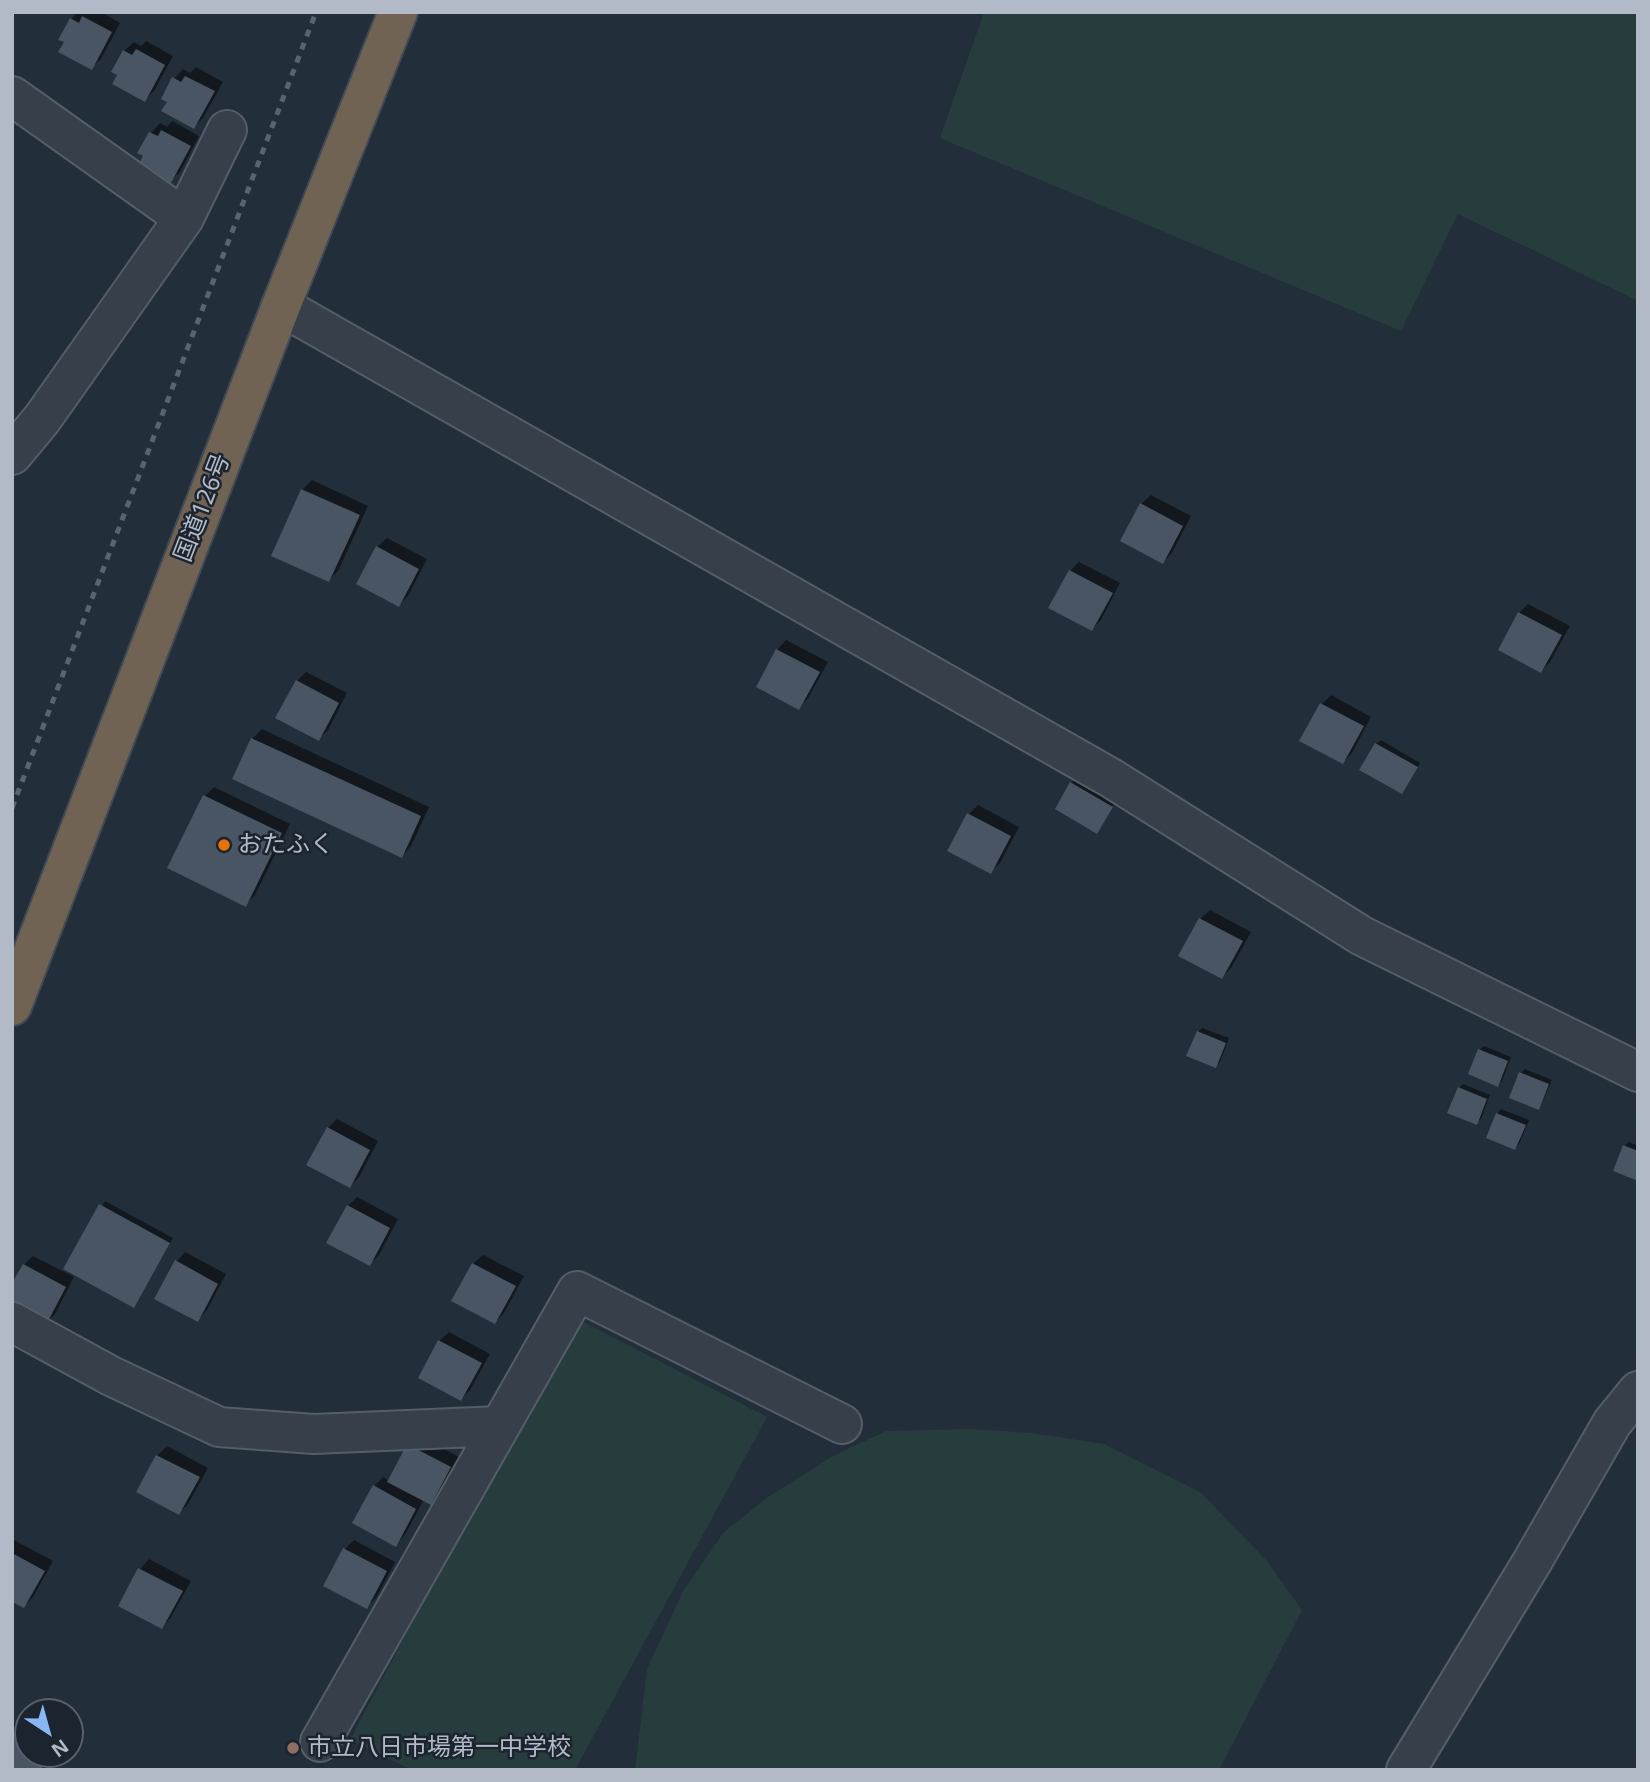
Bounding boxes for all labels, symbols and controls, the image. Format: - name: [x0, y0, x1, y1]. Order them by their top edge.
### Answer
- street label: 国道126号: [169, 450, 237, 566]
- place label: おたふく: [238, 831, 334, 859]
- marker: おたふく: [216, 837, 232, 853]
- north arrow: [14, 1698, 84, 1768]
- text: N: [46, 1733, 74, 1763]
- place label: 市立八日市場第一中学校: [307, 1734, 571, 1762]
- marker: 市立八日市場第一中学校: [285, 1740, 301, 1756]

